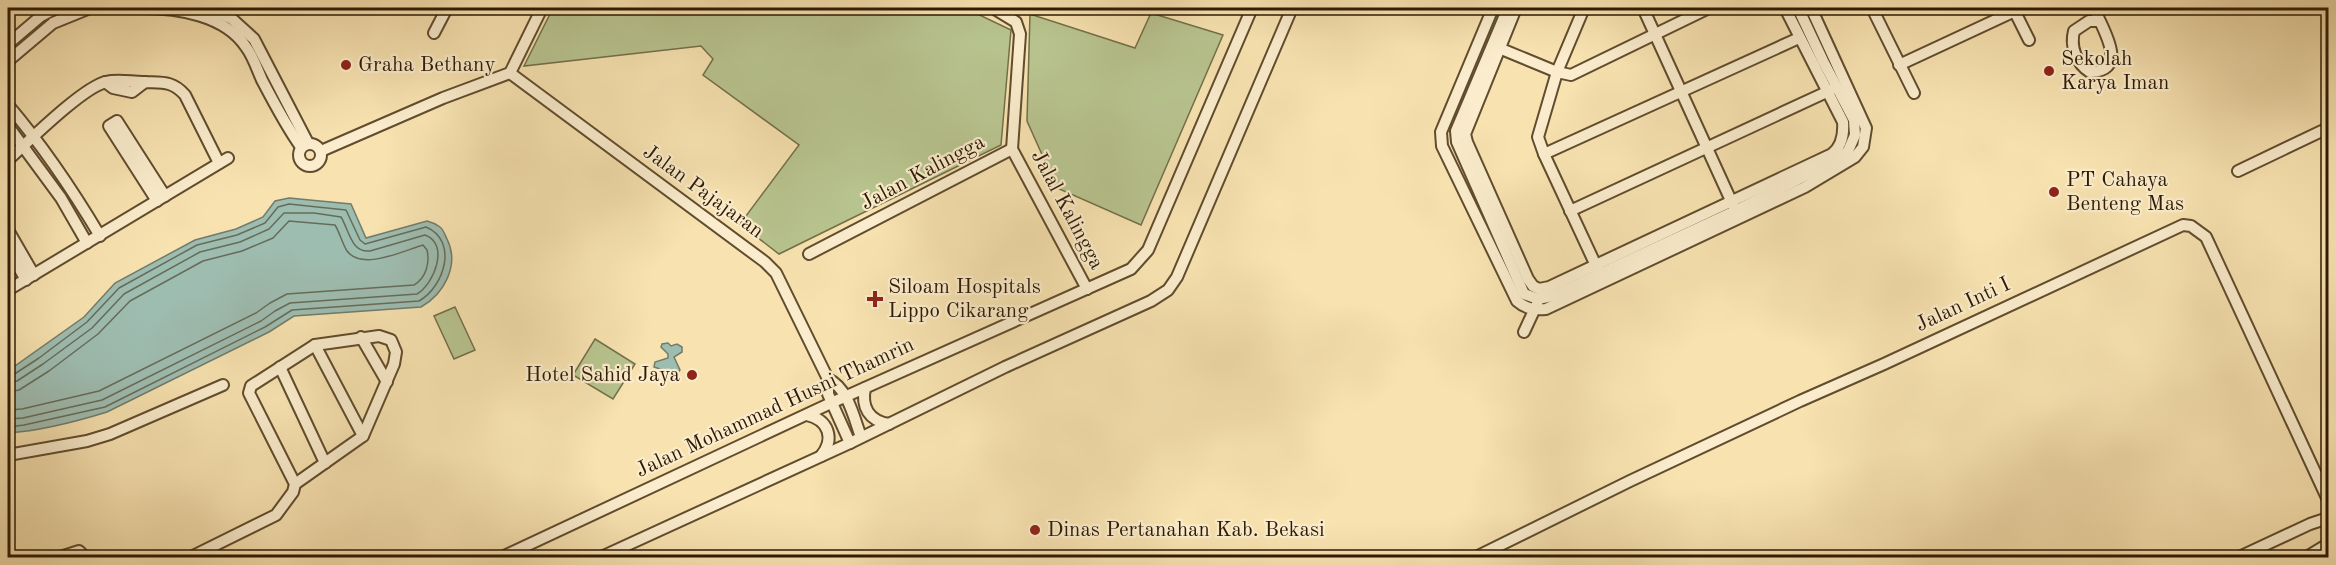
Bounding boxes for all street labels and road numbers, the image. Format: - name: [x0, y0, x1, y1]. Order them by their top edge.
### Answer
- street label: Jalan Kalingga: [858, 132, 988, 214]
- street label: Jalan Pajajaran: [639, 141, 767, 243]
- street label: Jalal Kalingga: [1027, 147, 1107, 273]
- street label: Jalan Inti I: [1912, 274, 2014, 336]
- street label: Jalan Mohammad Husni Thamrin: [633, 334, 917, 482]

